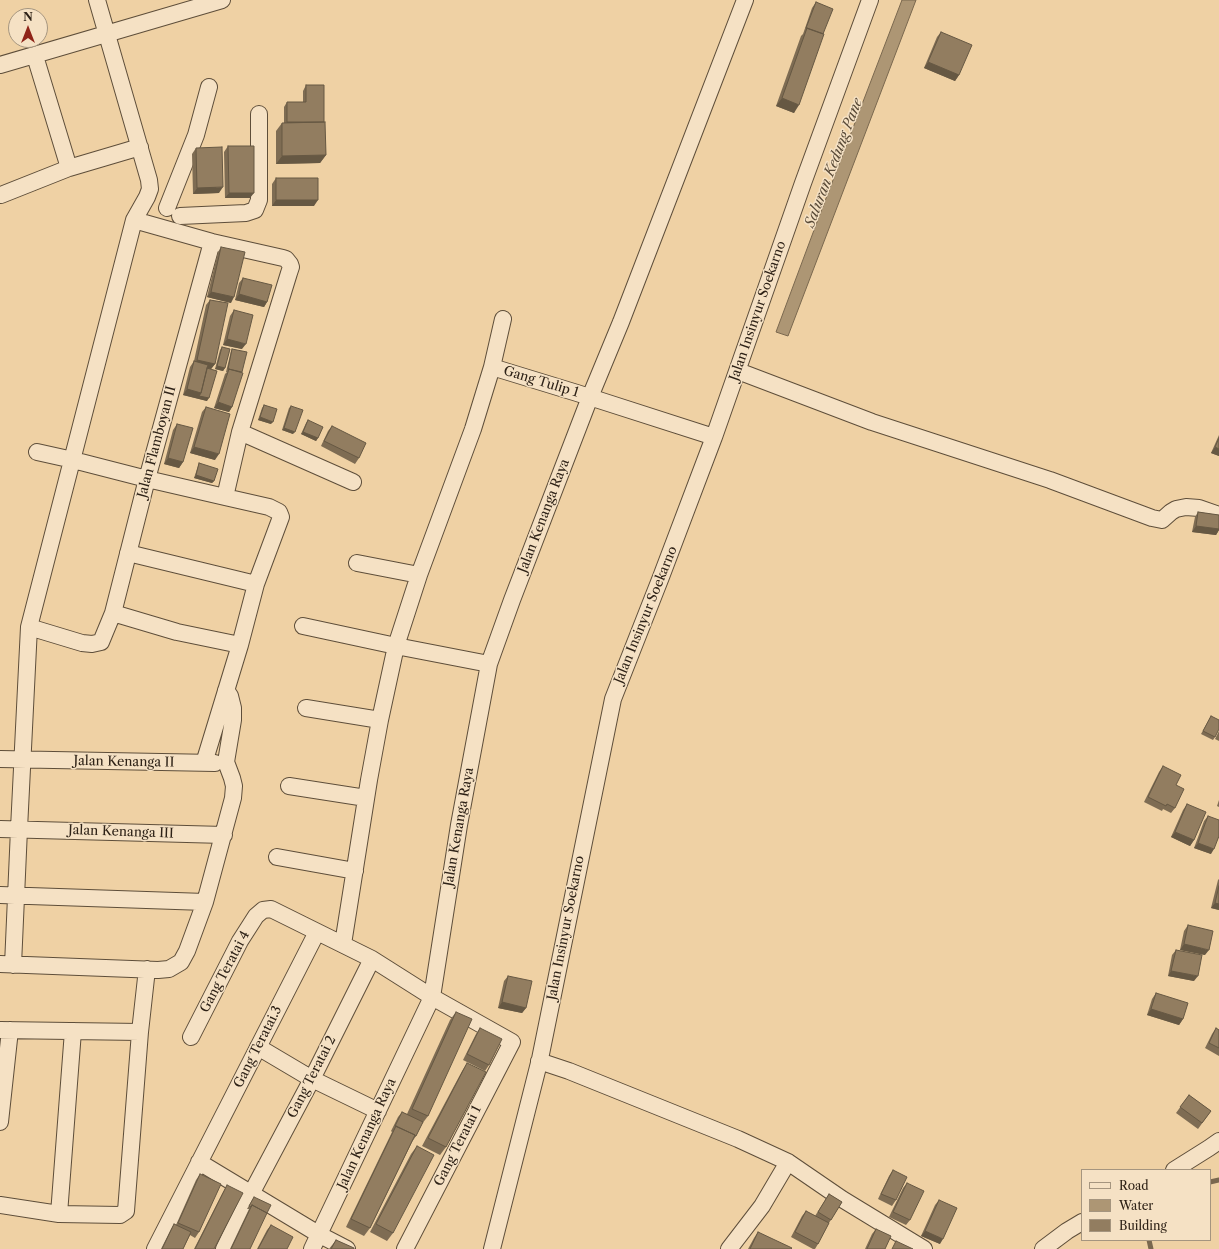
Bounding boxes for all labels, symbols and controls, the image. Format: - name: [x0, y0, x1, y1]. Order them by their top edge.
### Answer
- north arrow: [8, 8, 48, 48]
- text: N: [23, 10, 33, 24]
- water label: Saluran Kedung Pane: [802, 96, 866, 230]
- street label: Jalan Insinyur Soekarno: [727, 239, 789, 383]
- street label: Gang Tulip 1: [501, 363, 581, 401]
- street label: Jalan Flamboyan II: [135, 384, 179, 500]
- street label: Jalan Kenanga Raya: [515, 457, 573, 575]
- street label: Jalan Insinyur Soekarno: [611, 544, 681, 686]
- street label: Jalan Kenanga II: [74, 753, 174, 771]
- street label: Jalan Kenanga Raya: [441, 766, 477, 888]
- street label: Jalan Kenanga III: [68, 822, 174, 842]
- street label: Jalan Insinyur Soekarno: [544, 854, 588, 1002]
- street label: Gang Teratai 4: [197, 929, 253, 1015]
- street label: Gang Teratai.3: [231, 1003, 285, 1091]
- street label: Gang Teratai 2: [285, 1033, 339, 1121]
- street label: Jalan Kenanga Raya: [334, 1076, 400, 1192]
- street label: Gang Teratai 1: [431, 1103, 485, 1189]
- legend: [1081, 1169, 1211, 1241]
- text: Road: [1119, 1178, 1149, 1193]
- text: Water: [1119, 1198, 1153, 1213]
- text: Building: [1119, 1218, 1167, 1233]

